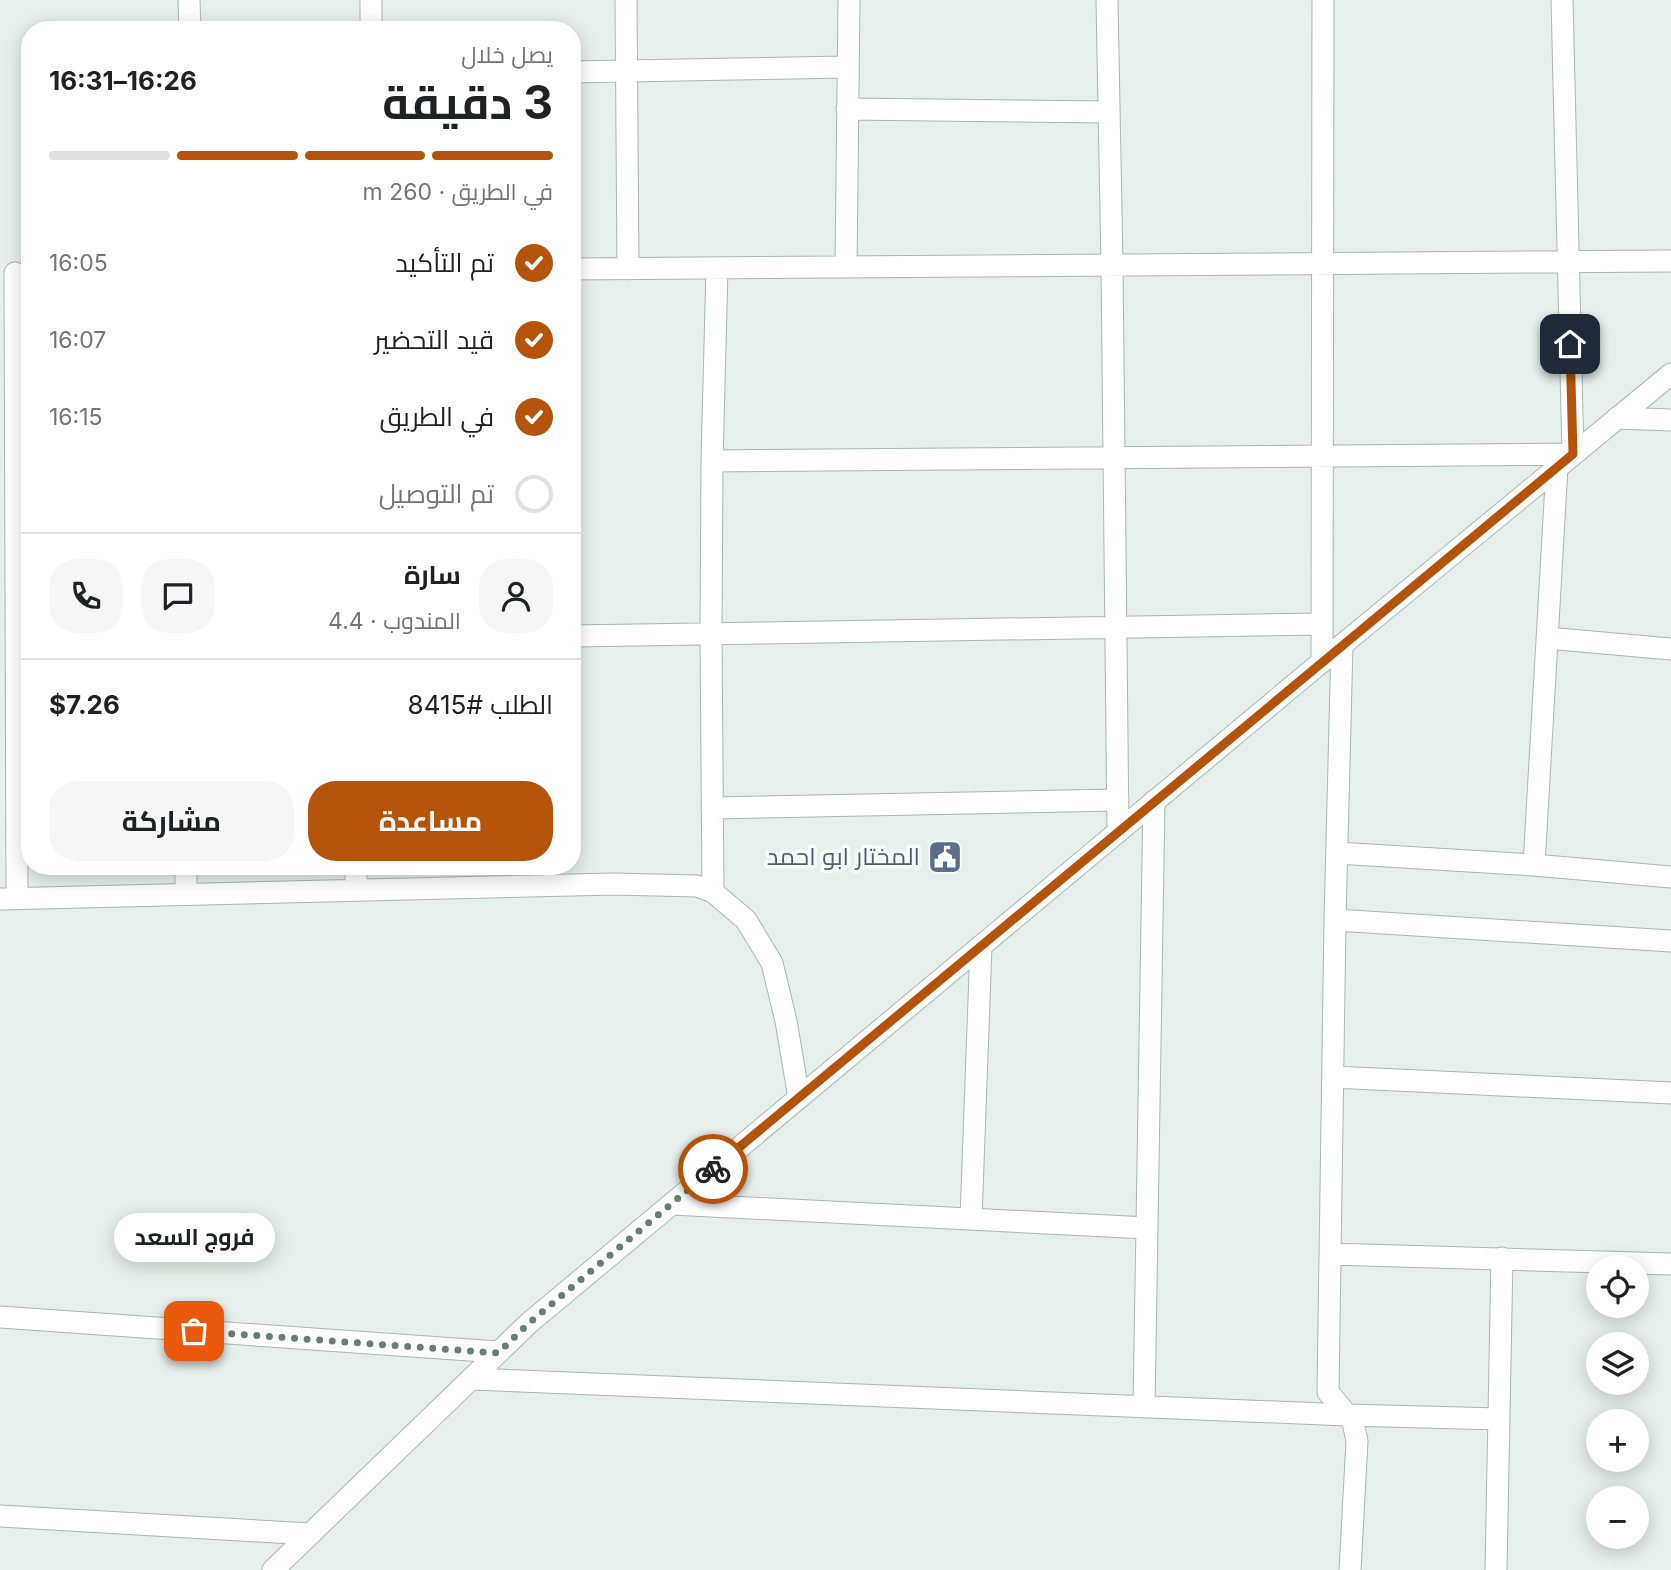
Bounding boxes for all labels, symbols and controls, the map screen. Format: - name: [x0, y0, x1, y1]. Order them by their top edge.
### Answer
- text: يصل خلال: [461, 41, 553, 69]
- text: 16:26–16:31: [49, 65, 197, 96]
- text: 3 دقيقة: [382, 74, 553, 130]
- text: في الطريق · 260 m: [363, 178, 553, 206]
- icon: check: [515, 244, 553, 282]
- text: تم التأكيد: [395, 247, 494, 278]
- text: 16:05: [49, 249, 108, 277]
- pin: [1540, 314, 1600, 374]
- icon: check: [515, 321, 553, 359]
- text: قيد التحضير: [374, 324, 494, 355]
- icon: home: [1551, 325, 1589, 363]
- text: 16:07: [49, 326, 106, 354]
- icon: check: [515, 398, 553, 436]
- text: في الطريق: [379, 401, 494, 432]
- text: 16:15: [49, 403, 103, 431]
- text: تم التوصيل: [379, 478, 494, 509]
- button: phone: [49, 559, 123, 633]
- button: chat: [141, 559, 215, 633]
- text: سارة: [404, 559, 461, 590]
- button: person: [479, 559, 553, 633]
- text: المندوب · 4.4: [328, 607, 461, 635]
- text: $7.26: [49, 689, 120, 720]
- text: الطلب #8415: [408, 689, 553, 720]
- button: مشاركة: [49, 781, 294, 861]
- button: مساعدة: [308, 781, 553, 861]
- public building icon: المختار ابو احمد: [926, 838, 964, 876]
- place label: المختار ابو احمد: [767, 842, 920, 871]
- courier: [678, 1134, 748, 1204]
- icon: bike: [694, 1150, 732, 1188]
- callout: فروج السعد: [114, 1212, 274, 1261]
- text: فروج السعد: [135, 1223, 254, 1251]
- map controls: [1586, 1255, 1649, 1549]
- button: locate: [1586, 1255, 1649, 1318]
- pin: [164, 1301, 224, 1361]
- icon: bag: [175, 1312, 213, 1350]
- button: layers: [1586, 1332, 1649, 1395]
- button: +: [1586, 1409, 1649, 1472]
- button: −: [1586, 1486, 1649, 1549]

